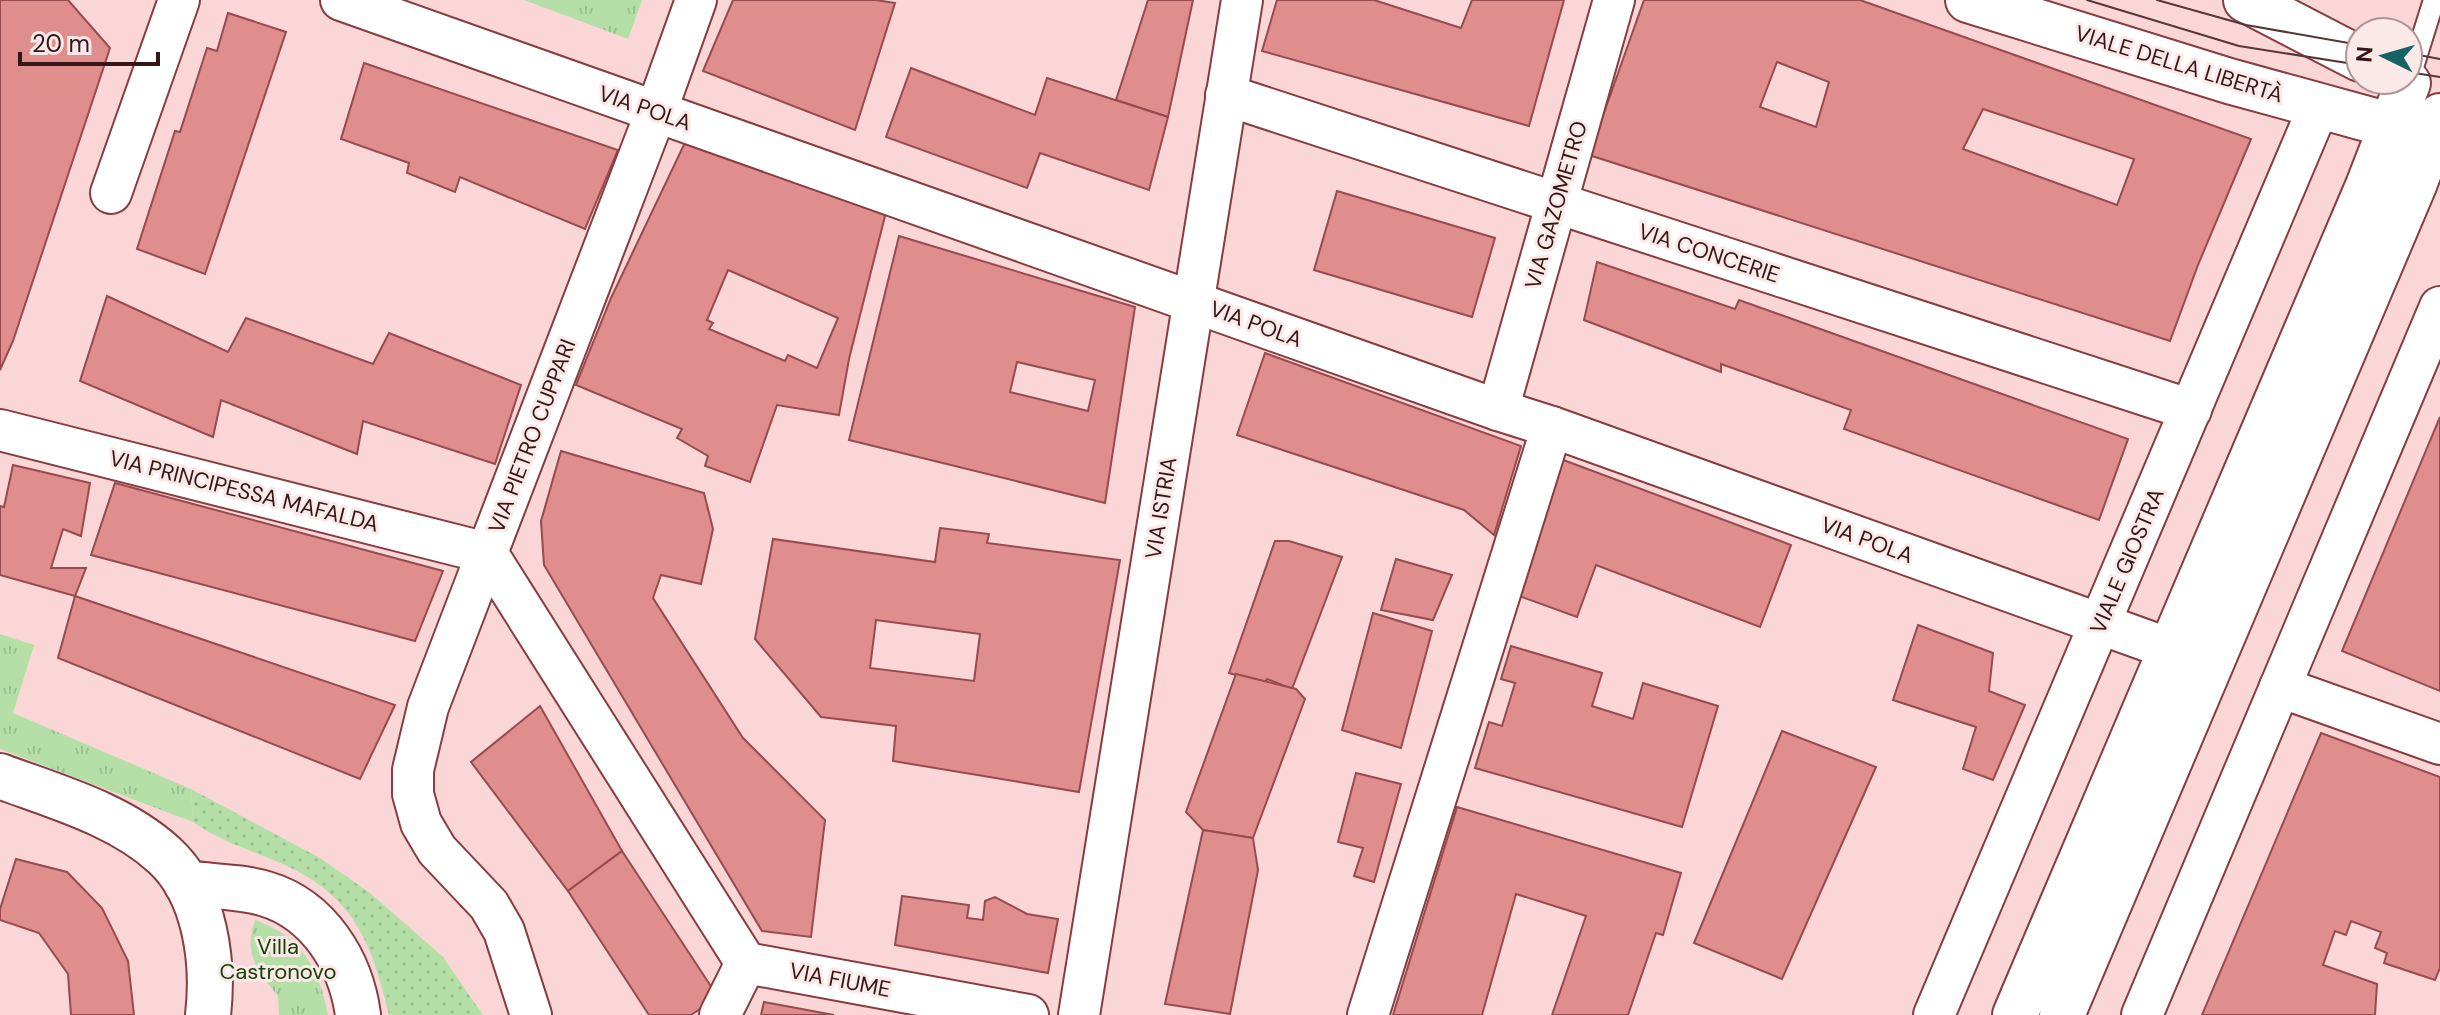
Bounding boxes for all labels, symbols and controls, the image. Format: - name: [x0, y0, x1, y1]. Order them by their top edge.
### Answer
- scale bar: [20, 16, 158, 66]
- north arrow: [2344, 16, 2424, 96]
- street label: VIALE DELLA LIBERTÀ: [2071, 19, 2287, 109]
- text: 20 m: [32, 28, 90, 59]
- text: N: [2349, 45, 2380, 64]
- street label: VIA POLA: [595, 79, 695, 137]
- street label: VIA GAZOMETRO: [1518, 118, 1594, 292]
- street label: VIA CONCERIE: [1635, 216, 1783, 290]
- street label: VIA POLA: [1206, 294, 1306, 354]
- street label: VIA PIETRO CUPPARI: [482, 335, 582, 537]
- street label: VIA PRINCIPESSA MAFALDA: [106, 443, 382, 539]
- street label: VIA ISTRIA: [1139, 455, 1183, 561]
- street label: VIALE GIOSTRA: [2083, 484, 2171, 638]
- street label: VIA POLA: [1817, 510, 1917, 570]
- park label: Villa Castronovo: [220, 932, 336, 986]
- street label: VIA FIUME: [787, 956, 893, 1004]

